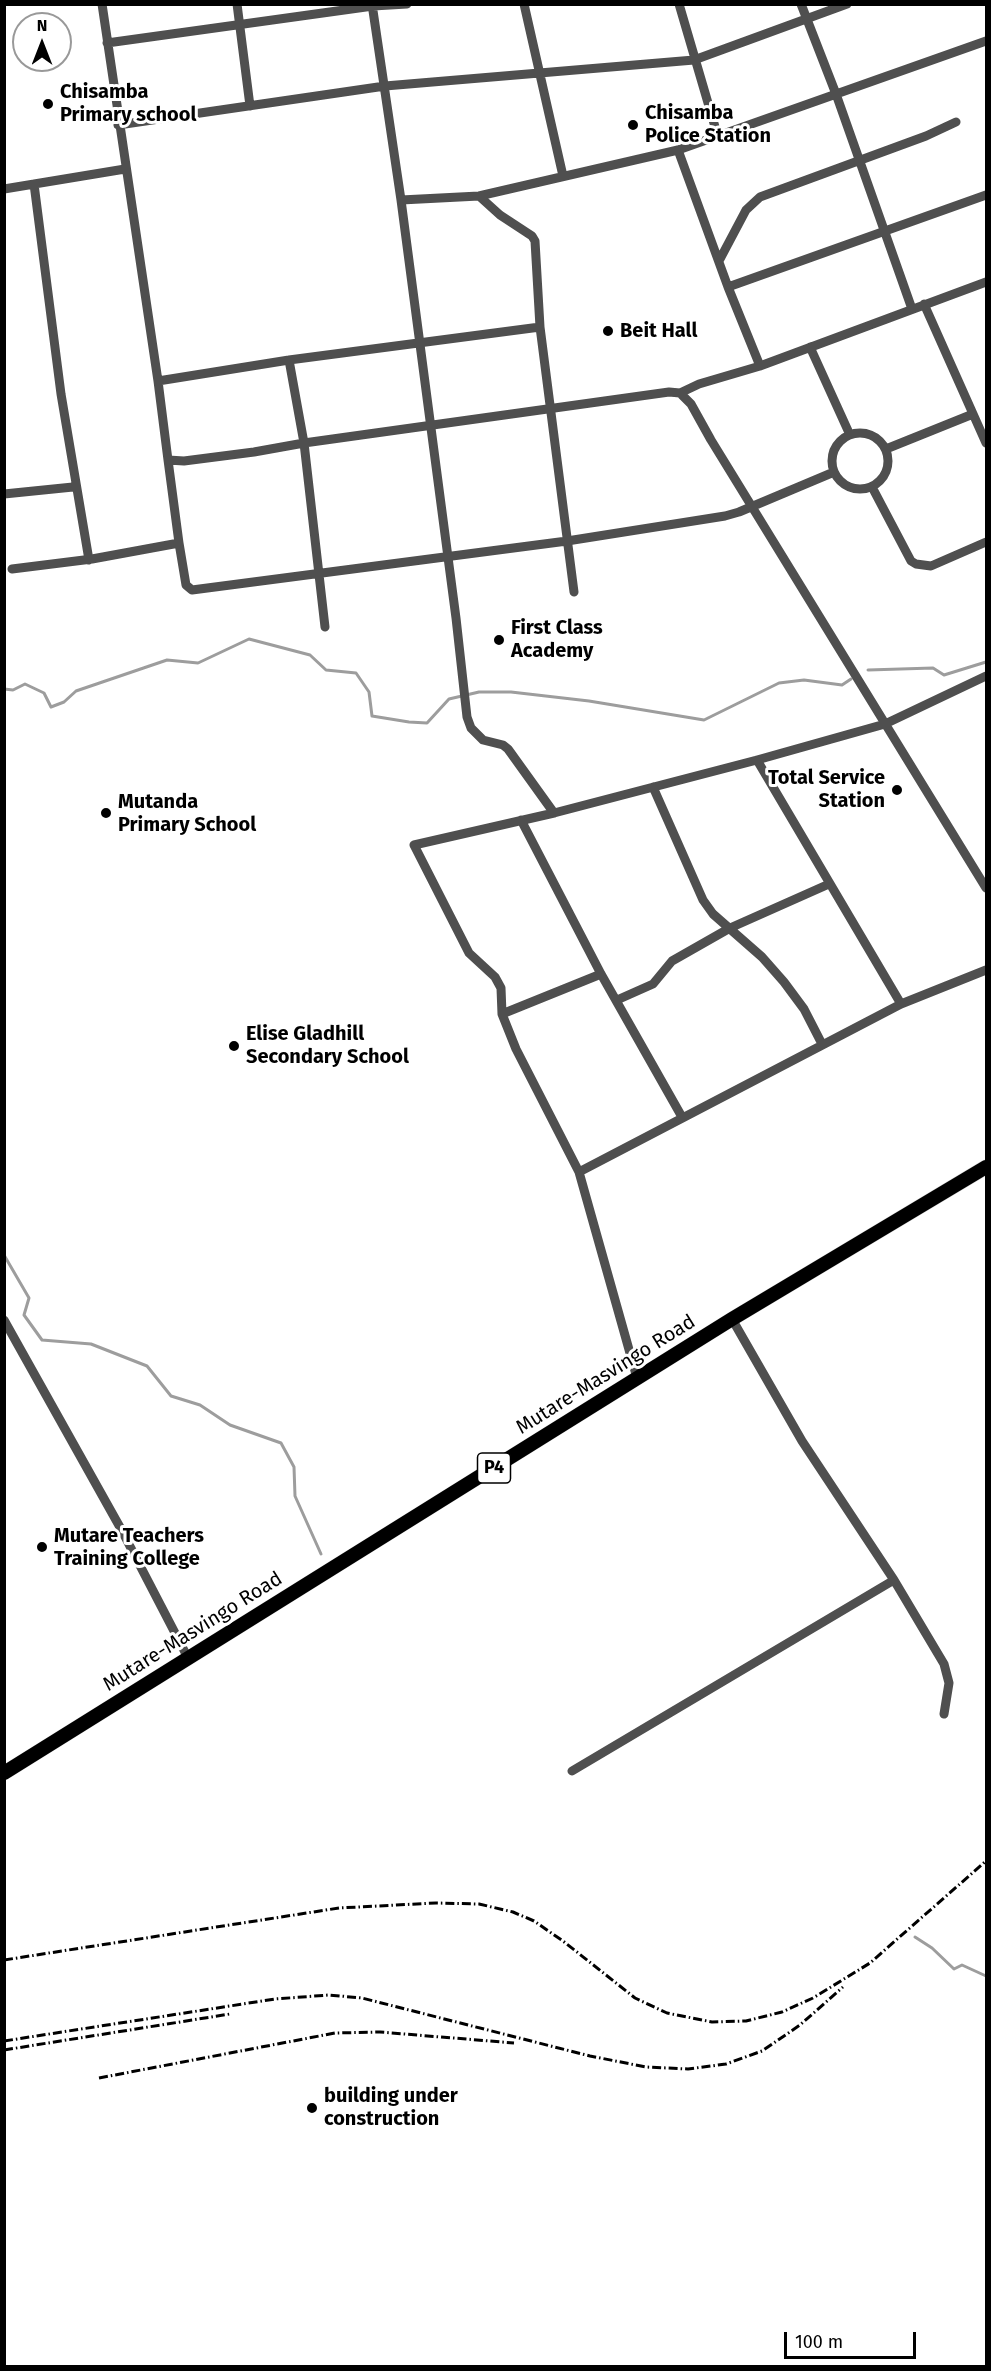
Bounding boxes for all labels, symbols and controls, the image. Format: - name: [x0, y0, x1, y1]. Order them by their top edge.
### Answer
- north arrow: [12, 12, 72, 72]
- text: N: [37, 16, 47, 35]
- place label: Chisamba Primary school: [60, 80, 196, 127]
- marker: Chisamba Primary school: [41, 97, 55, 111]
- place label: Chisamba Police Station: [645, 101, 771, 148]
- marker: Chisamba Police Station: [626, 118, 640, 132]
- place label: Beit Hall: [620, 319, 697, 343]
- marker: Beit Hall: [601, 324, 615, 338]
- place label: First Class Academy: [511, 616, 603, 663]
- marker: First Class Academy: [492, 633, 506, 647]
- place label: Total Service Station: [768, 766, 885, 813]
- marker: Total Service Station: [890, 783, 904, 797]
- place label: Mutanda Primary School: [118, 790, 256, 837]
- marker: Mutanda Primary School: [99, 806, 113, 820]
- place label: Elise Gladhill Secondary School: [246, 1022, 409, 1069]
- marker: Elise Gladhill Secondary School: [227, 1039, 241, 1053]
- street label: Mutare-Masvingo Road: [512, 1310, 700, 1440]
- road number: P4: [478, 1453, 510, 1483]
- place label: Mutare Teachers Training College: [54, 1524, 204, 1571]
- marker: Mutare Teachers Training College: [35, 1540, 49, 1554]
- street label: Mutare-Masvingo Road: [99, 1567, 287, 1697]
- place label: building under construction: [324, 2084, 458, 2131]
- marker: building under construction: [305, 2101, 319, 2115]
- scale bar: [787, 2320, 919, 2358]
- text: 100 m: [795, 2331, 843, 2353]

